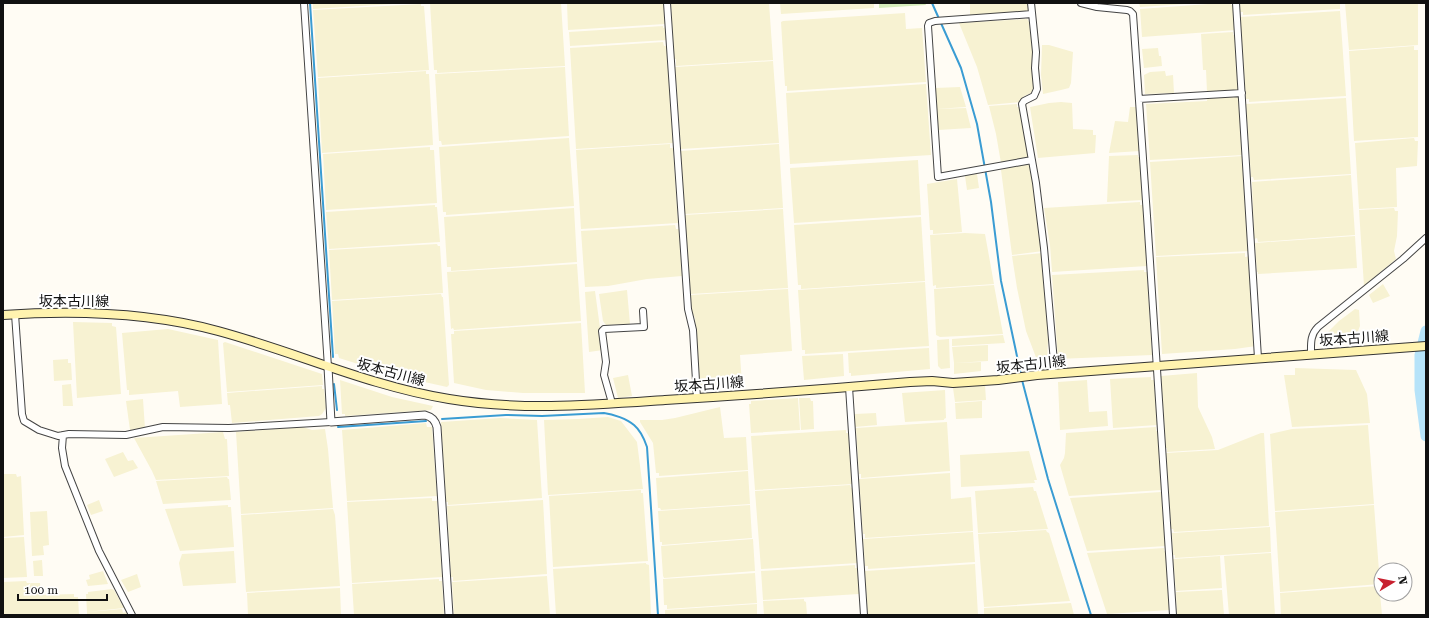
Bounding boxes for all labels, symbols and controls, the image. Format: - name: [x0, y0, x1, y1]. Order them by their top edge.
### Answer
- street label: 坂本古川線: [39, 293, 109, 309]
- street label: 坂本古川線: [1319, 328, 1389, 348]
- street label: 坂本古川線: [995, 352, 1067, 376]
- street label: 坂本古川線: [355, 355, 427, 389]
- street label: 坂本古川線: [674, 374, 744, 394]
- north arrow: [1373, 562, 1413, 602]
- text: N: [1395, 575, 1410, 586]
- scale bar: [18, 576, 107, 602]
- text: 100 m: [24, 583, 58, 597]

